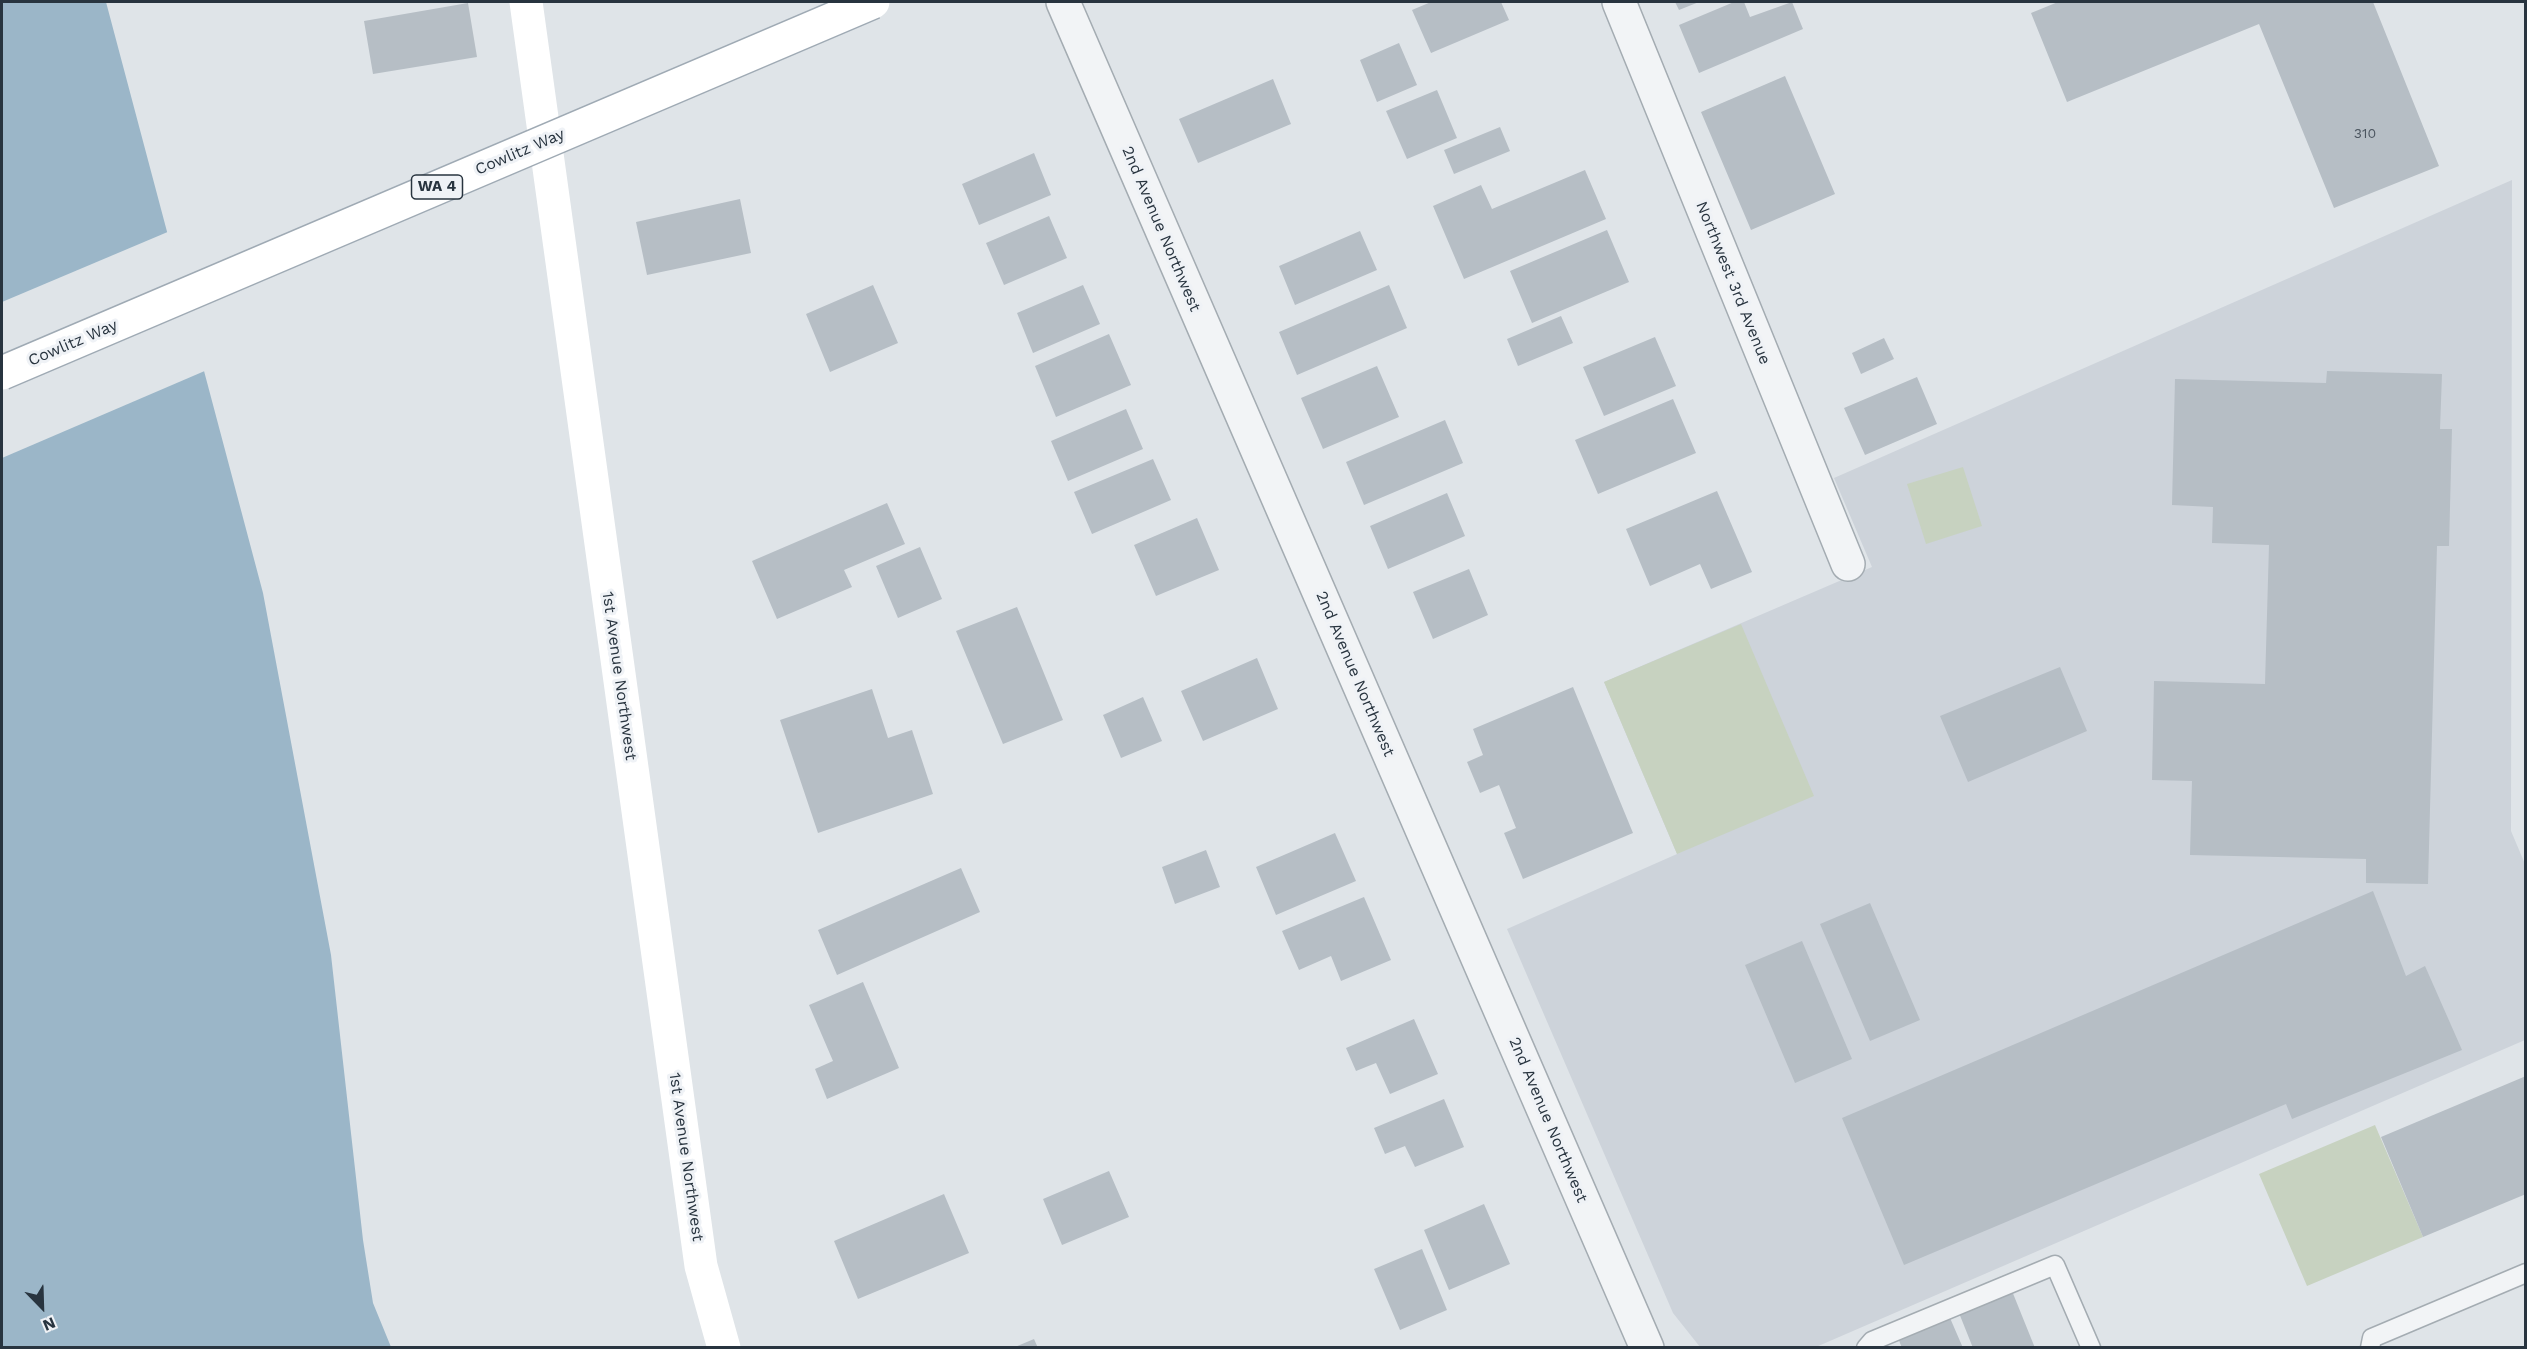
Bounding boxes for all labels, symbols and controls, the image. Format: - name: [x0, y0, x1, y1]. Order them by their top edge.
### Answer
- street label: Cowlitz Way: [472, 125, 568, 179]
- house number: 310: [2354, 126, 2376, 142]
- street label: 2nd Avenue Northwest: [1117, 143, 1205, 315]
- road number: WA 4: [412, 175, 462, 199]
- street label: Northwest 3rd Avenue: [1691, 199, 1775, 367]
- street label: Cowlitz Way: [25, 316, 121, 370]
- street label: 2nd Avenue Northwest: [1311, 588, 1399, 760]
- street label: 1st Avenue Northwest: [598, 590, 640, 762]
- street label: 2nd Avenue Northwest: [1504, 1034, 1592, 1206]
- street label: 1st Avenue Northwest: [665, 1071, 707, 1243]
- north arrow: [12, 1277, 72, 1337]
- text: N: [40, 1313, 58, 1335]

